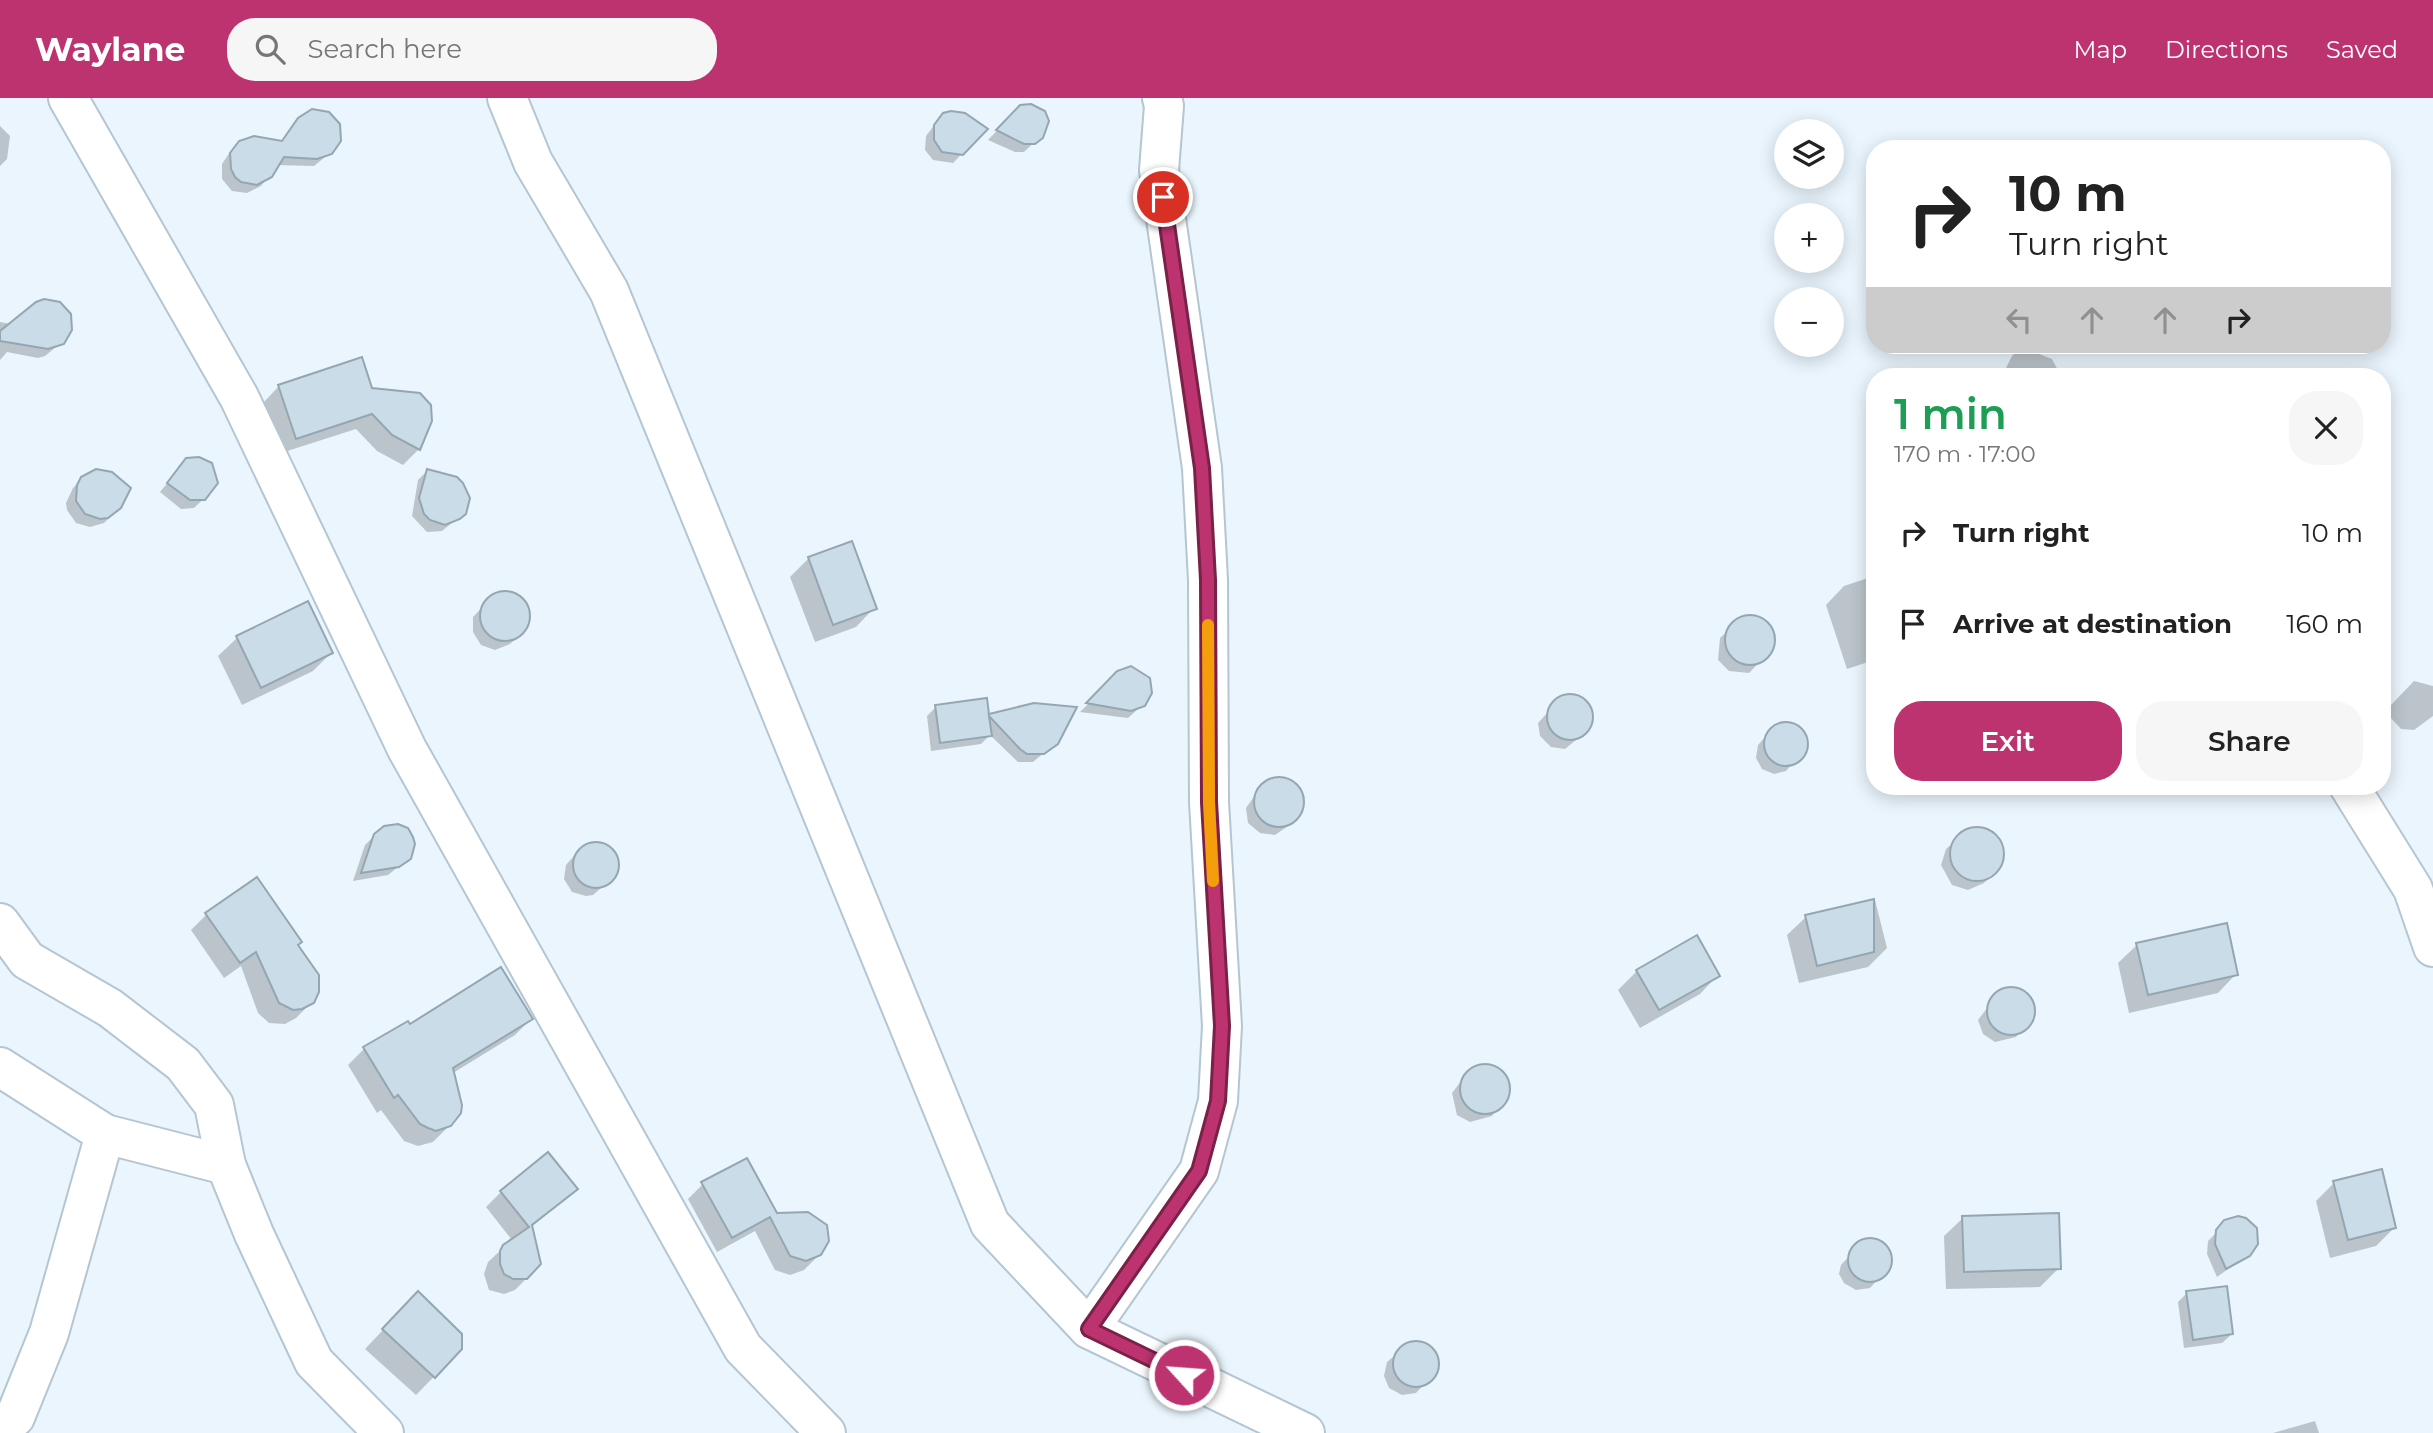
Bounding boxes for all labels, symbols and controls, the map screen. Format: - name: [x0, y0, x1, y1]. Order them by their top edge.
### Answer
- search box: [227, 18, 717, 81]
- text: Waylane: [35, 29, 185, 69]
- icon: search: [251, 30, 289, 68]
- text: Search here: [307, 33, 462, 65]
- text: Map: [2074, 35, 2127, 64]
- text: Directions: [2165, 35, 2288, 64]
- text: Saved: [2326, 35, 2398, 64]
- map controls: [1774, 119, 1844, 357]
- button: layers: [1774, 119, 1844, 189]
- text: 10 m: [2009, 164, 2127, 223]
- pin: [1133, 167, 1193, 227]
- icon: right: [1894, 168, 1985, 259]
- icon: arrive: [1144, 178, 1182, 216]
- button: +: [1774, 203, 1844, 273]
- text: Turn right: [2009, 224, 2169, 263]
- button: −: [1774, 287, 1844, 357]
- icon: left: [2000, 301, 2038, 339]
- icon: ahead: [2073, 301, 2111, 339]
- icon: ahead: [2146, 301, 2184, 339]
- icon: right: [2219, 301, 2257, 339]
- text: 1 min: [1894, 388, 2007, 440]
- button: close: [2289, 391, 2363, 465]
- text: 170 m · 17:00: [1894, 440, 2036, 468]
- icon: right: [1894, 514, 1932, 552]
- text: Turn right: [1953, 517, 2089, 549]
- text: 10 m: [2302, 517, 2363, 549]
- icon: arrive: [1894, 605, 1932, 643]
- text: Arrive at destination: [1953, 608, 2232, 640]
- text: 160 m: [2286, 608, 2363, 640]
- button: Exit: [1894, 701, 2122, 781]
- button: Share: [2136, 701, 2363, 781]
- position arrow: [1147, 1338, 1221, 1412]

